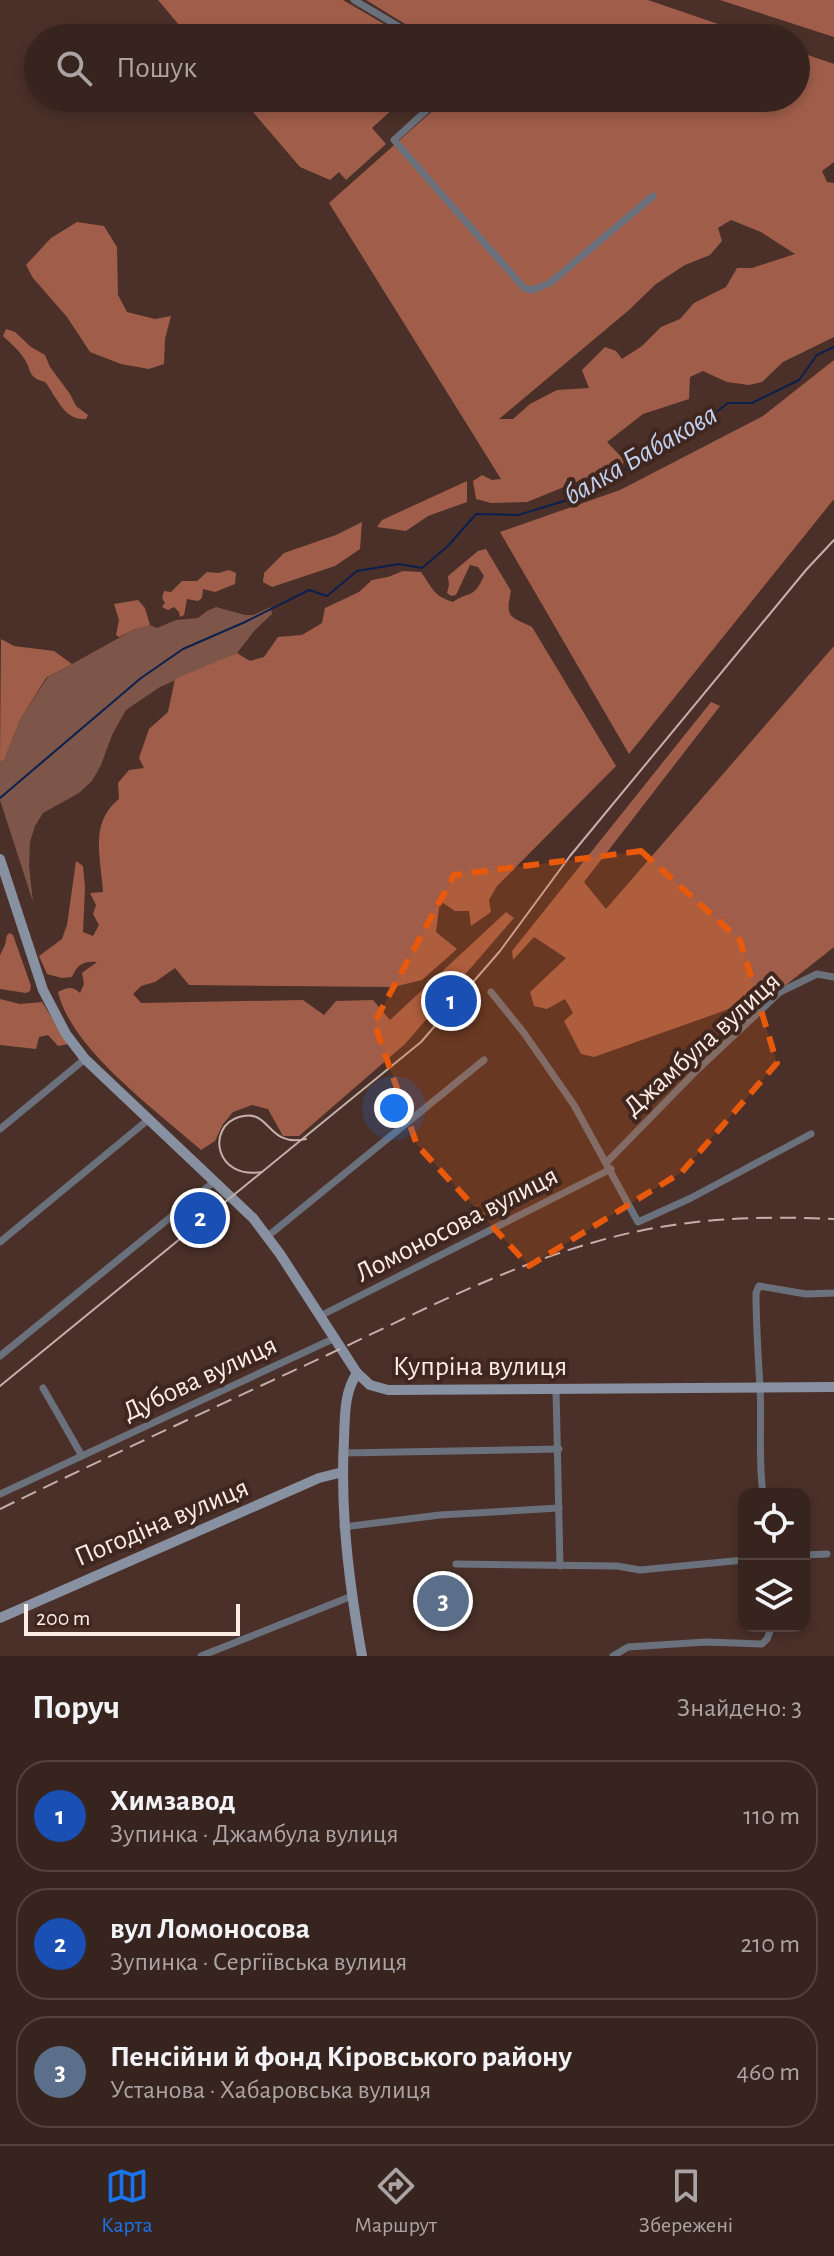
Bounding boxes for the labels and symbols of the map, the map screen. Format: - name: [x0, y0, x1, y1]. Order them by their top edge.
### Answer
- water label: балка Бабакова: [559, 399, 722, 511]
- street label: Джамбула вулиця: [619, 967, 786, 1122]
- pin: 1: [425, 971, 477, 1031]
- your location: [374, 1088, 414, 1128]
- street label: Ломоносова вулиця: [351, 1162, 563, 1288]
- pin: 2: [174, 1188, 226, 1248]
- street label: Дубова вулиця: [118, 1331, 281, 1427]
- street label: Купріна вулиця: [393, 1353, 567, 1381]
- street label: Погодіна вулиця: [71, 1474, 253, 1572]
- pin: 3: [417, 1571, 469, 1631]
- scale bar: [24, 1600, 240, 1636]

